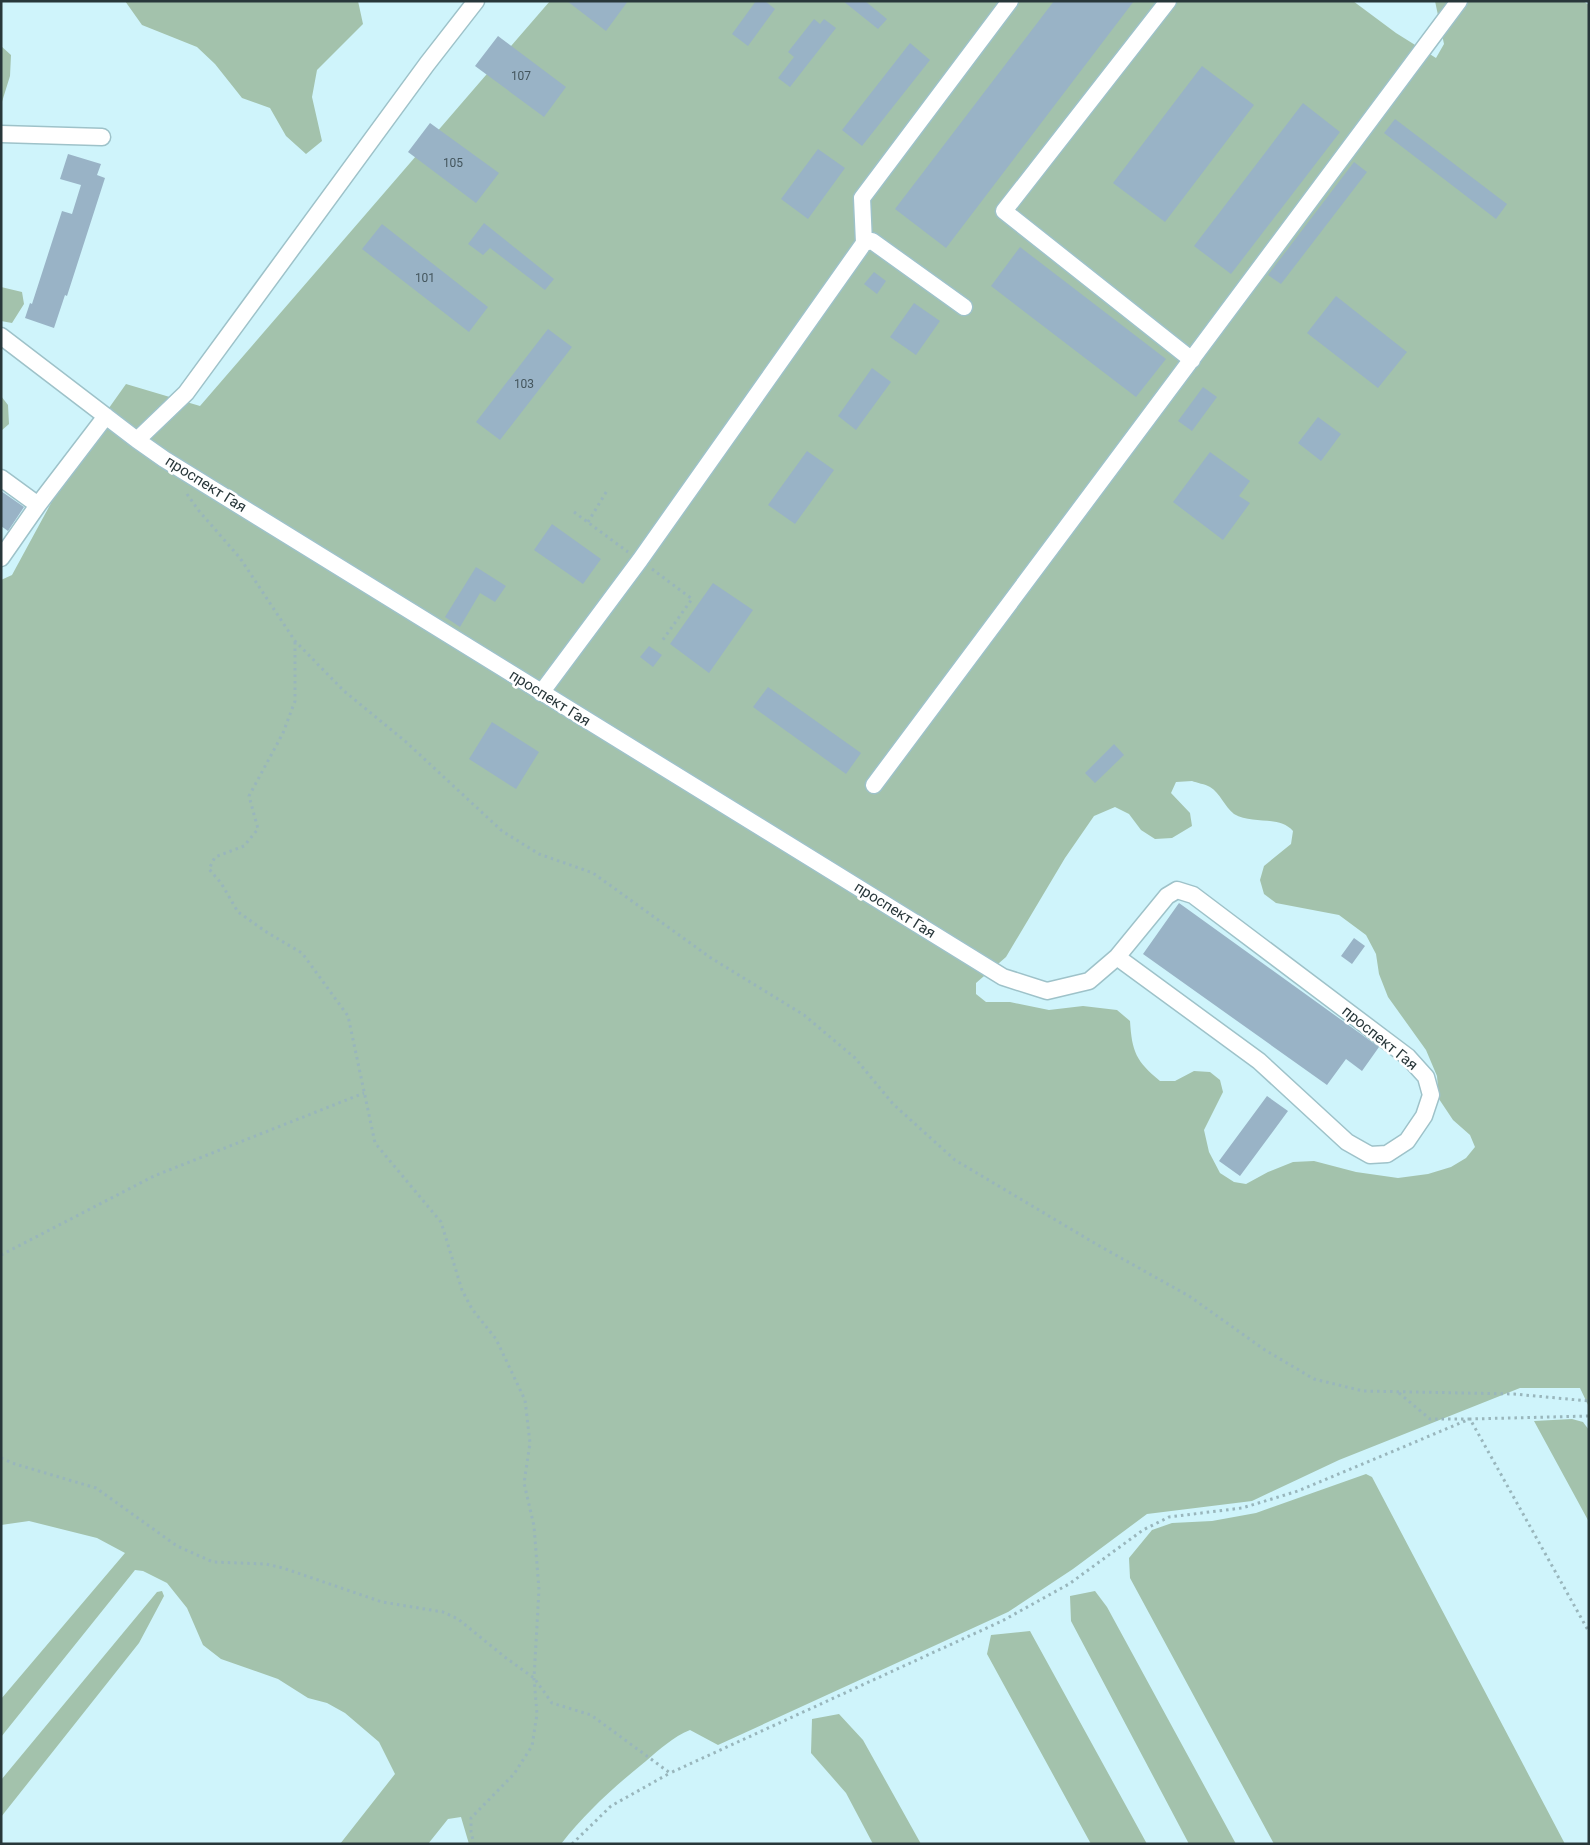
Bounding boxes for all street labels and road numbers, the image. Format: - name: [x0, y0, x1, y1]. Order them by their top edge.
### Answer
- street label: проспект Гая: [162, 452, 250, 516]
- street label: проспект Гая: [506, 666, 594, 730]
- street label: проспект Гая: [851, 878, 939, 942]
- street label: проспект Гая: [1338, 1002, 1422, 1074]

